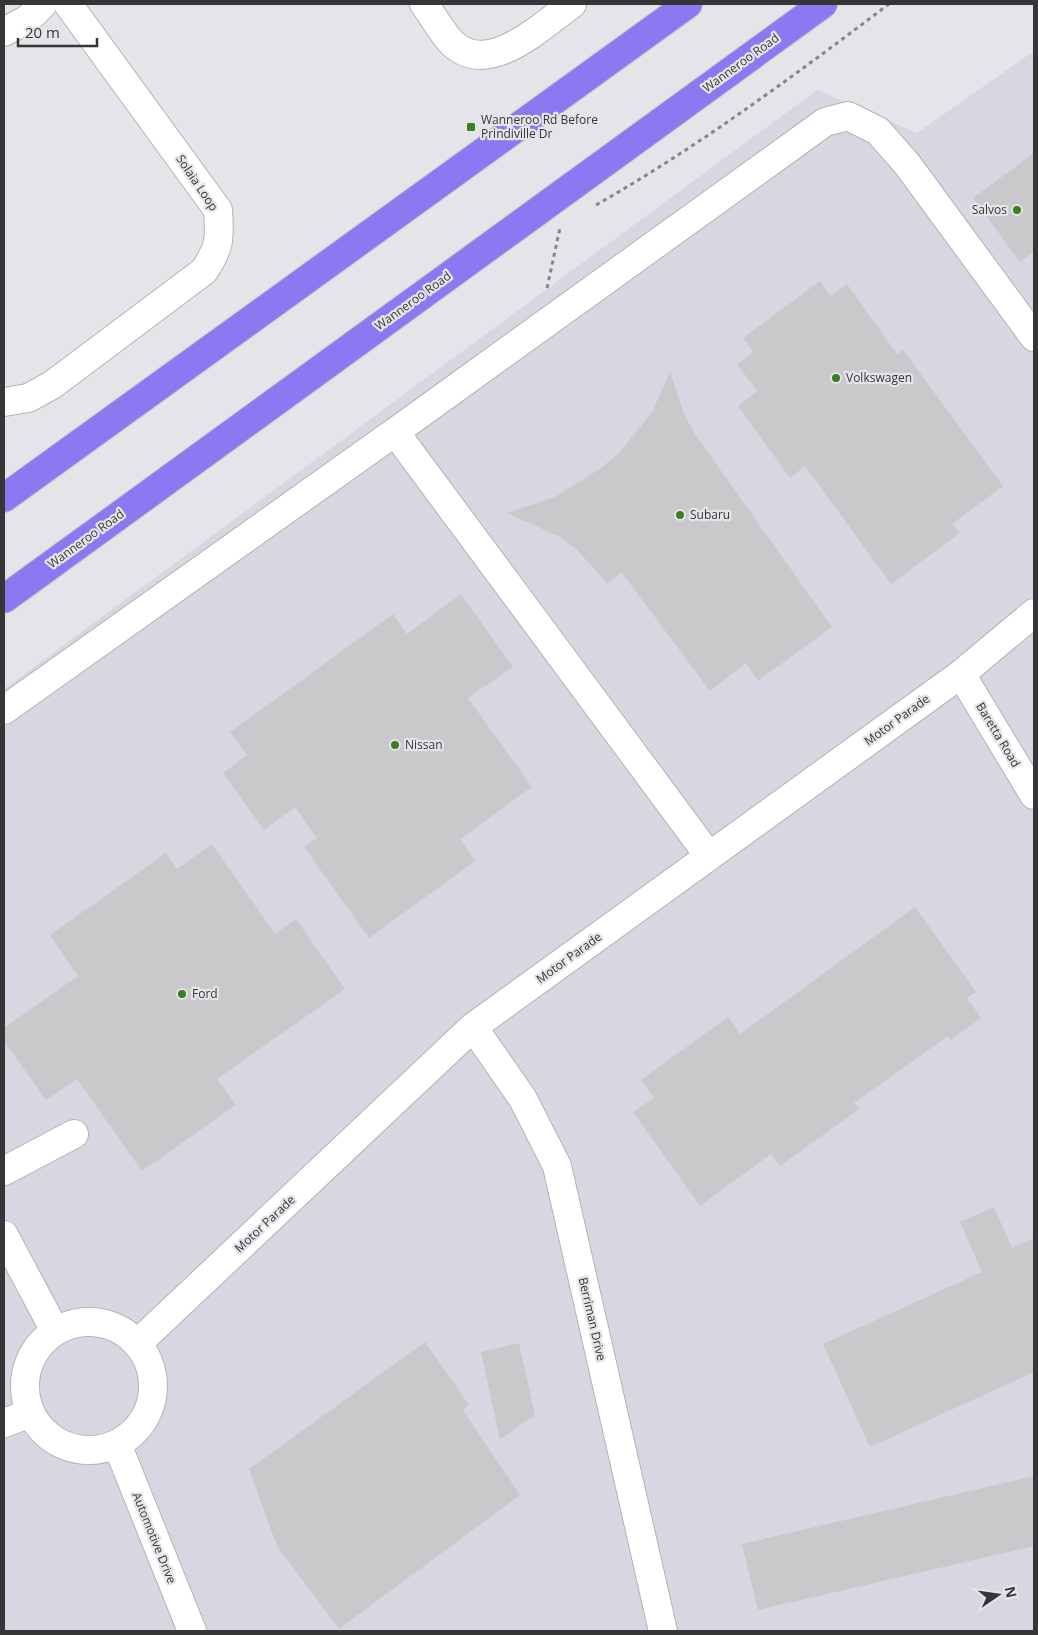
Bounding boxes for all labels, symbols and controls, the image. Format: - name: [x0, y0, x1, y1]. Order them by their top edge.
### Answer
- scale bar: [18, 15, 96, 47]
- text: 20 m: [25, 22, 60, 42]
- street label: Wanneroo Road: [699, 29, 782, 96]
- place label: Wanneroo Rd Before Prindiville Dr: [481, 111, 598, 142]
- marker: Wanneroo Rd Before Prindiville Dr: [465, 121, 477, 133]
- street label: Solaia Loop: [172, 151, 222, 214]
- place label: Salvos: [972, 201, 1007, 218]
- marker: Salvos: [1011, 204, 1023, 216]
- street label: Wanneroo Road: [371, 267, 454, 334]
- place label: Volkswagen: [846, 369, 912, 386]
- marker: Volkswagen: [830, 372, 842, 384]
- street label: Wanneroo Road: [44, 505, 127, 572]
- place label: Subaru: [690, 506, 730, 523]
- marker: Subaru: [674, 509, 686, 521]
- street label: Motor Parade: [861, 690, 933, 749]
- street label: Baretta Road: [972, 699, 1025, 770]
- place label: Nissan: [405, 736, 443, 753]
- marker: Nissan: [389, 739, 401, 751]
- street label: Motor Parade: [533, 928, 605, 987]
- place label: Ford: [192, 985, 218, 1002]
- marker: Ford: [176, 988, 188, 1000]
- street label: Motor Parade: [231, 1191, 299, 1256]
- street label: Berriman Drive: [575, 1276, 610, 1362]
- street label: Automotive Drive: [128, 1490, 181, 1586]
- north arrow: [973, 1570, 1023, 1620]
- text: N: [1001, 1584, 1022, 1600]

